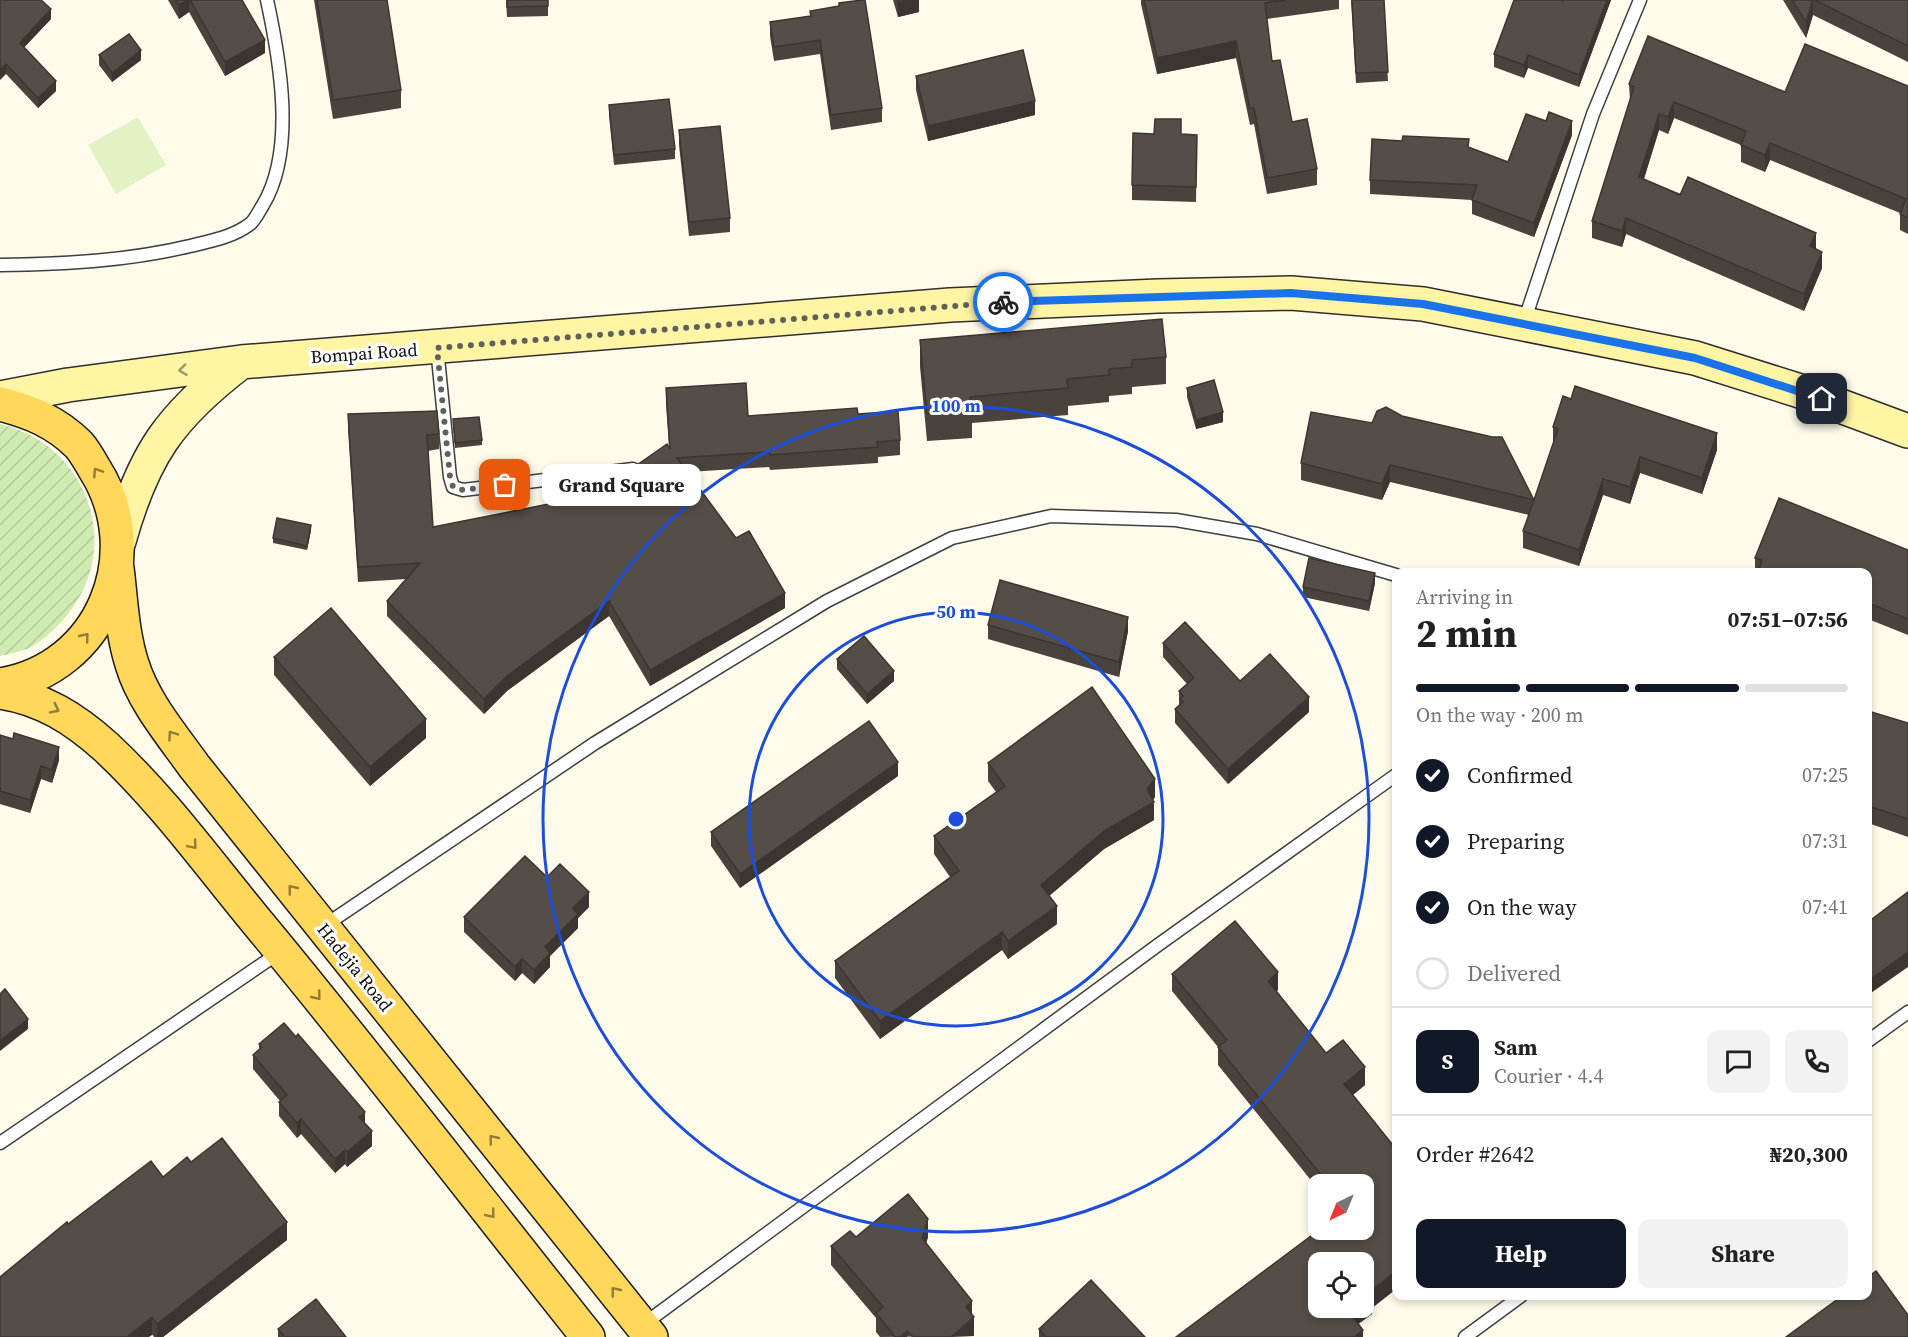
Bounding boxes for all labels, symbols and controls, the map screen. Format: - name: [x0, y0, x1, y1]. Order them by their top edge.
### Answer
- courier: [973, 272, 1033, 332]
- icon: bike: [987, 286, 1020, 319]
- street label: Bompai Road: [310, 337, 418, 369]
- one-way arrow: [178, 363, 188, 375]
- pin: [1796, 373, 1847, 424]
- icon: home: [1805, 382, 1838, 415]
- text: 100 m: [931, 393, 981, 418]
- pin: [479, 459, 530, 510]
- callout: Grand Square: [541, 464, 700, 506]
- one-way arrow: [93, 468, 104, 479]
- icon: bag: [488, 468, 521, 501]
- text: Grand Square: [559, 471, 684, 499]
- text: Arriving in: [1416, 583, 1513, 611]
- text: 50 m: [936, 599, 976, 624]
- text: 07:51–07:56: [1728, 604, 1848, 634]
- text: 2 min: [1416, 607, 1517, 660]
- one-way arrow: [77, 633, 88, 644]
- text: On the way · 200 m: [1416, 701, 1583, 729]
- one-way arrow: [49, 702, 60, 714]
- one-way arrow: [168, 731, 179, 742]
- icon: check: [1416, 759, 1449, 792]
- text: Confirmed: [1467, 760, 1572, 790]
- text: 07:25: [1802, 761, 1848, 789]
- centre of rings: [946, 809, 966, 829]
- icon: check: [1416, 825, 1449, 858]
- text: Preparing: [1467, 826, 1564, 856]
- text: 07:31: [1802, 827, 1848, 855]
- one-way arrow: [186, 838, 197, 849]
- one-way arrow: [288, 885, 299, 896]
- icon: check: [1416, 891, 1449, 924]
- text: On the way: [1467, 892, 1576, 922]
- text: 07:41: [1802, 893, 1848, 921]
- street label: Hadejia Road: [312, 918, 398, 1016]
- text: Delivered: [1467, 958, 1561, 988]
- one-way arrow: [310, 989, 321, 1000]
- button: chat: [1707, 1030, 1770, 1093]
- button: phone: [1785, 1030, 1848, 1093]
- text: Sam: [1494, 1032, 1538, 1062]
- text: S: [1442, 1046, 1453, 1076]
- text: Courier · 4.4: [1494, 1062, 1603, 1090]
- one-way arrow: [489, 1135, 500, 1146]
- text: Order #2642: [1416, 1139, 1534, 1169]
- text: ₦20,300: [1770, 1139, 1848, 1169]
- north arrow: [1308, 1174, 1374, 1240]
- map controls: [1308, 1174, 1374, 1318]
- one-way arrow: [483, 1207, 494, 1218]
- button: Help: [1416, 1219, 1626, 1288]
- button: Share: [1638, 1219, 1848, 1288]
- button: locate: [1308, 1252, 1374, 1318]
- one-way arrow: [611, 1287, 622, 1298]

